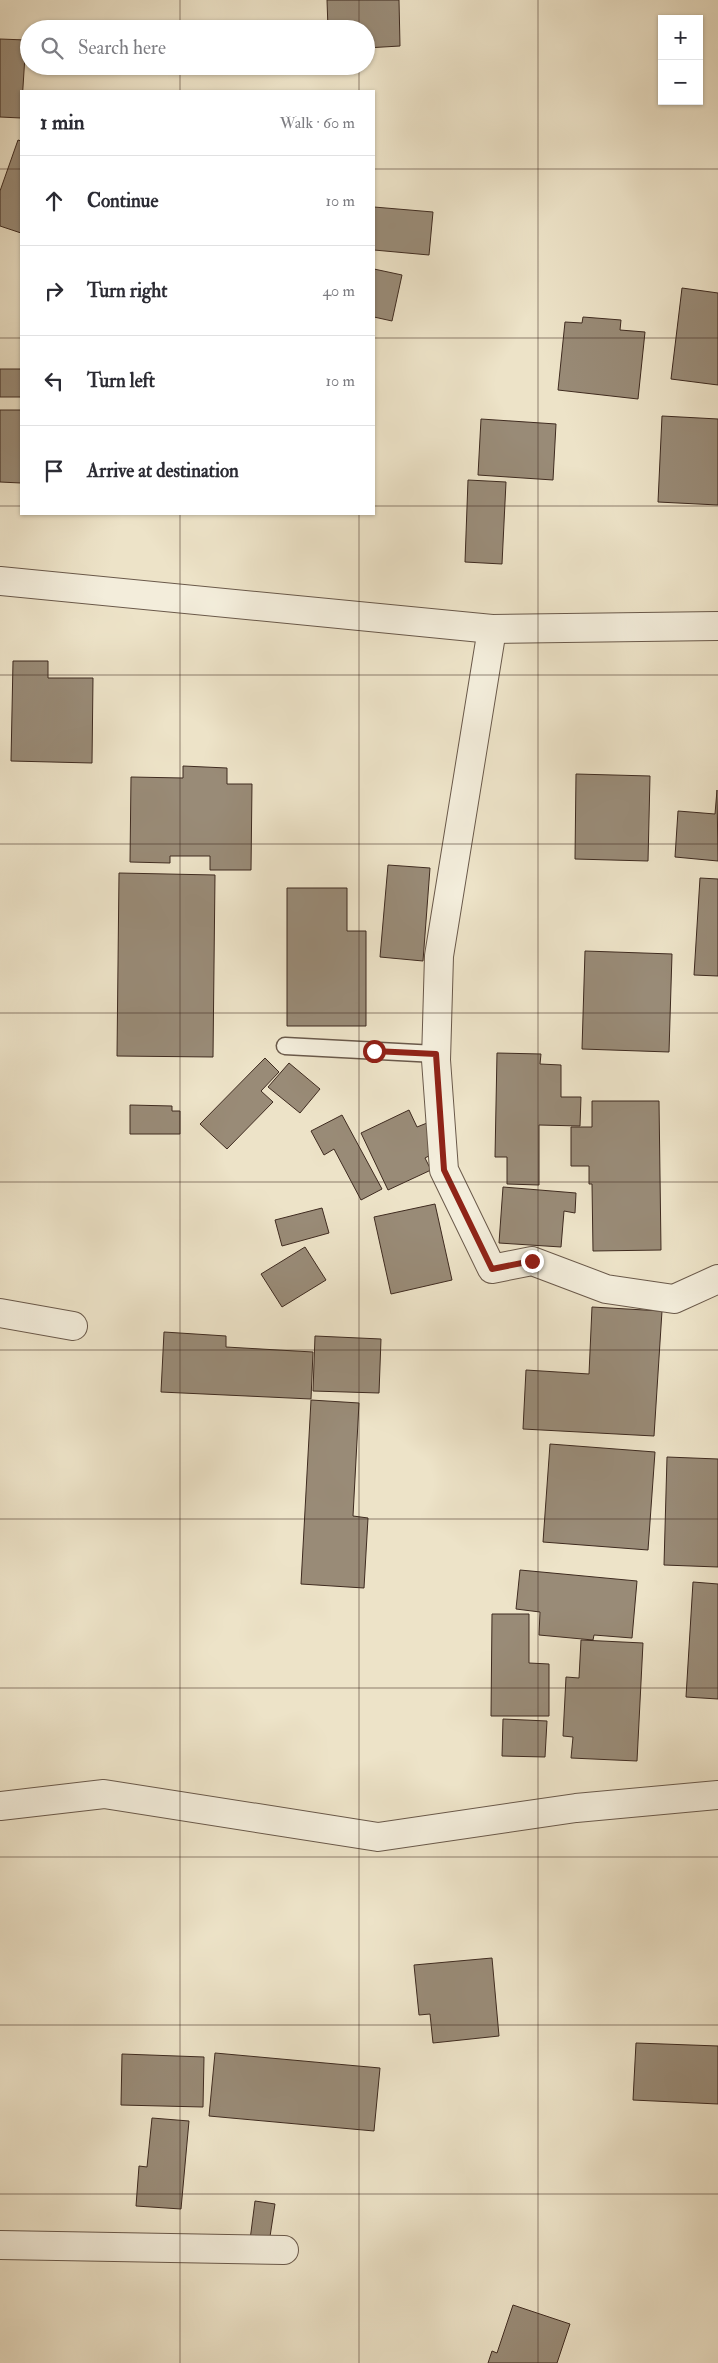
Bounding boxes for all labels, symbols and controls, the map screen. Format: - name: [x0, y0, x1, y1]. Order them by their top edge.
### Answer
- map controls: [658, 15, 703, 105]
- button: +: [658, 15, 703, 60]
- search box: [20, 20, 375, 75]
- icon: search: [38, 34, 66, 62]
- text: Search here: [78, 36, 166, 60]
- button: −: [658, 60, 703, 105]
- text: 1 min: [40, 109, 85, 136]
- text: Walk · 60 m: [280, 113, 355, 133]
- icon: ahead: [40, 187, 68, 215]
- text: Continue: [87, 189, 158, 213]
- text: 10 m: [325, 191, 355, 211]
- icon: right: [40, 277, 68, 305]
- text: Turn right: [87, 279, 167, 303]
- text: 40 m: [322, 281, 355, 301]
- icon: left: [40, 367, 68, 395]
- text: Turn left: [87, 369, 155, 393]
- text: 10 m: [325, 371, 355, 391]
- icon: arrive: [40, 457, 68, 485]
- text: Arrive at destination: [87, 459, 239, 483]
- route start: [363, 1040, 386, 1063]
- route end: [521, 1250, 544, 1273]

